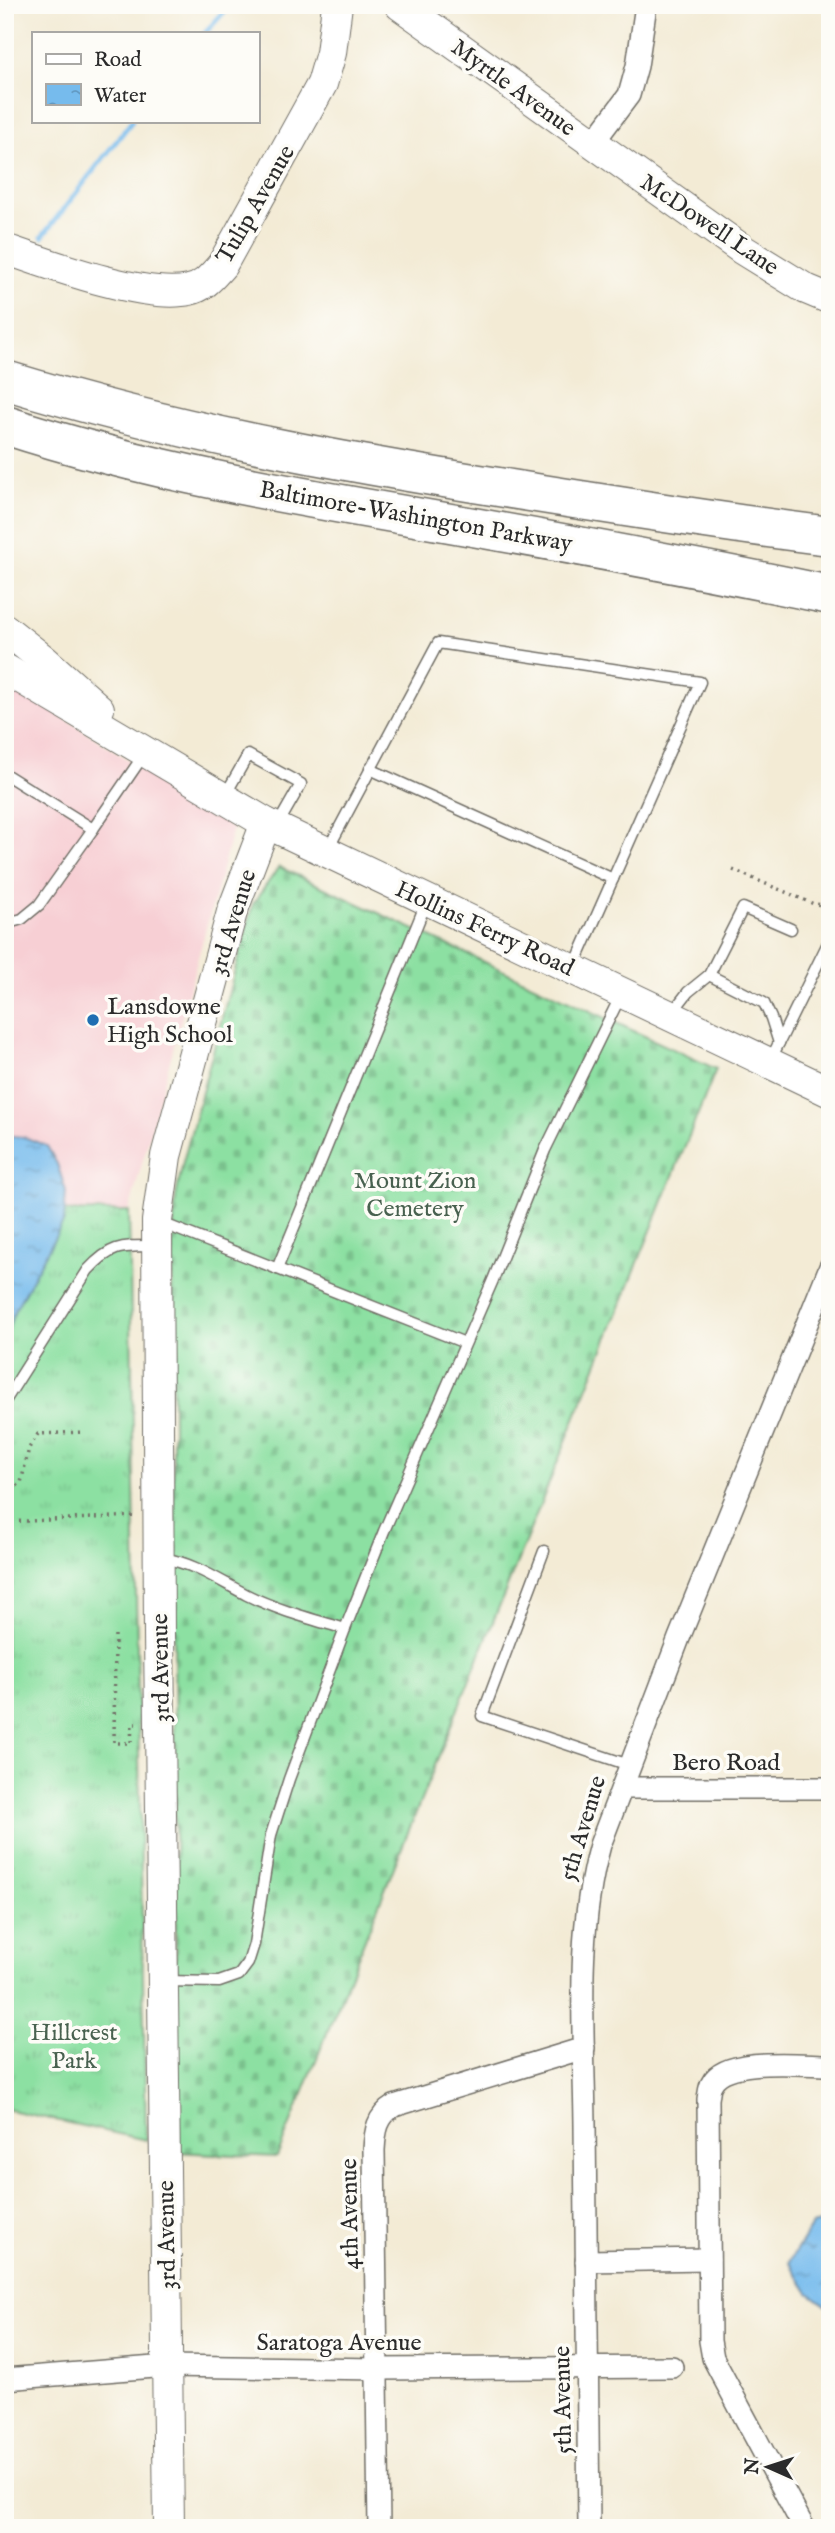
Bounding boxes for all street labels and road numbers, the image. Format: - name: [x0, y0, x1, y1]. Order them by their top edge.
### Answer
- street label: Myrtle Avenue: [445, 32, 582, 144]
- street label: Tulip Avenue: [210, 140, 303, 270]
- street label: McDowell Lane: [634, 167, 785, 283]
- street label: Baltimore-Washington Parkway: [257, 475, 575, 560]
- street label: 3rd Avenue: [203, 866, 264, 979]
- street label: Hollins Ferry Road: [390, 874, 579, 985]
- street label: 3rd Avenue: [145, 1613, 178, 1723]
- street label: Bero Road: [672, 1748, 780, 1779]
- street label: 5th Avenue: [553, 1772, 614, 1885]
- street label: 4th Avenue: [334, 2158, 367, 2270]
- street label: 3rd Avenue: [151, 2180, 184, 2290]
- street label: Saratoga Avenue: [257, 2328, 421, 2359]
- street label: 5th Avenue: [547, 2346, 580, 2454]

